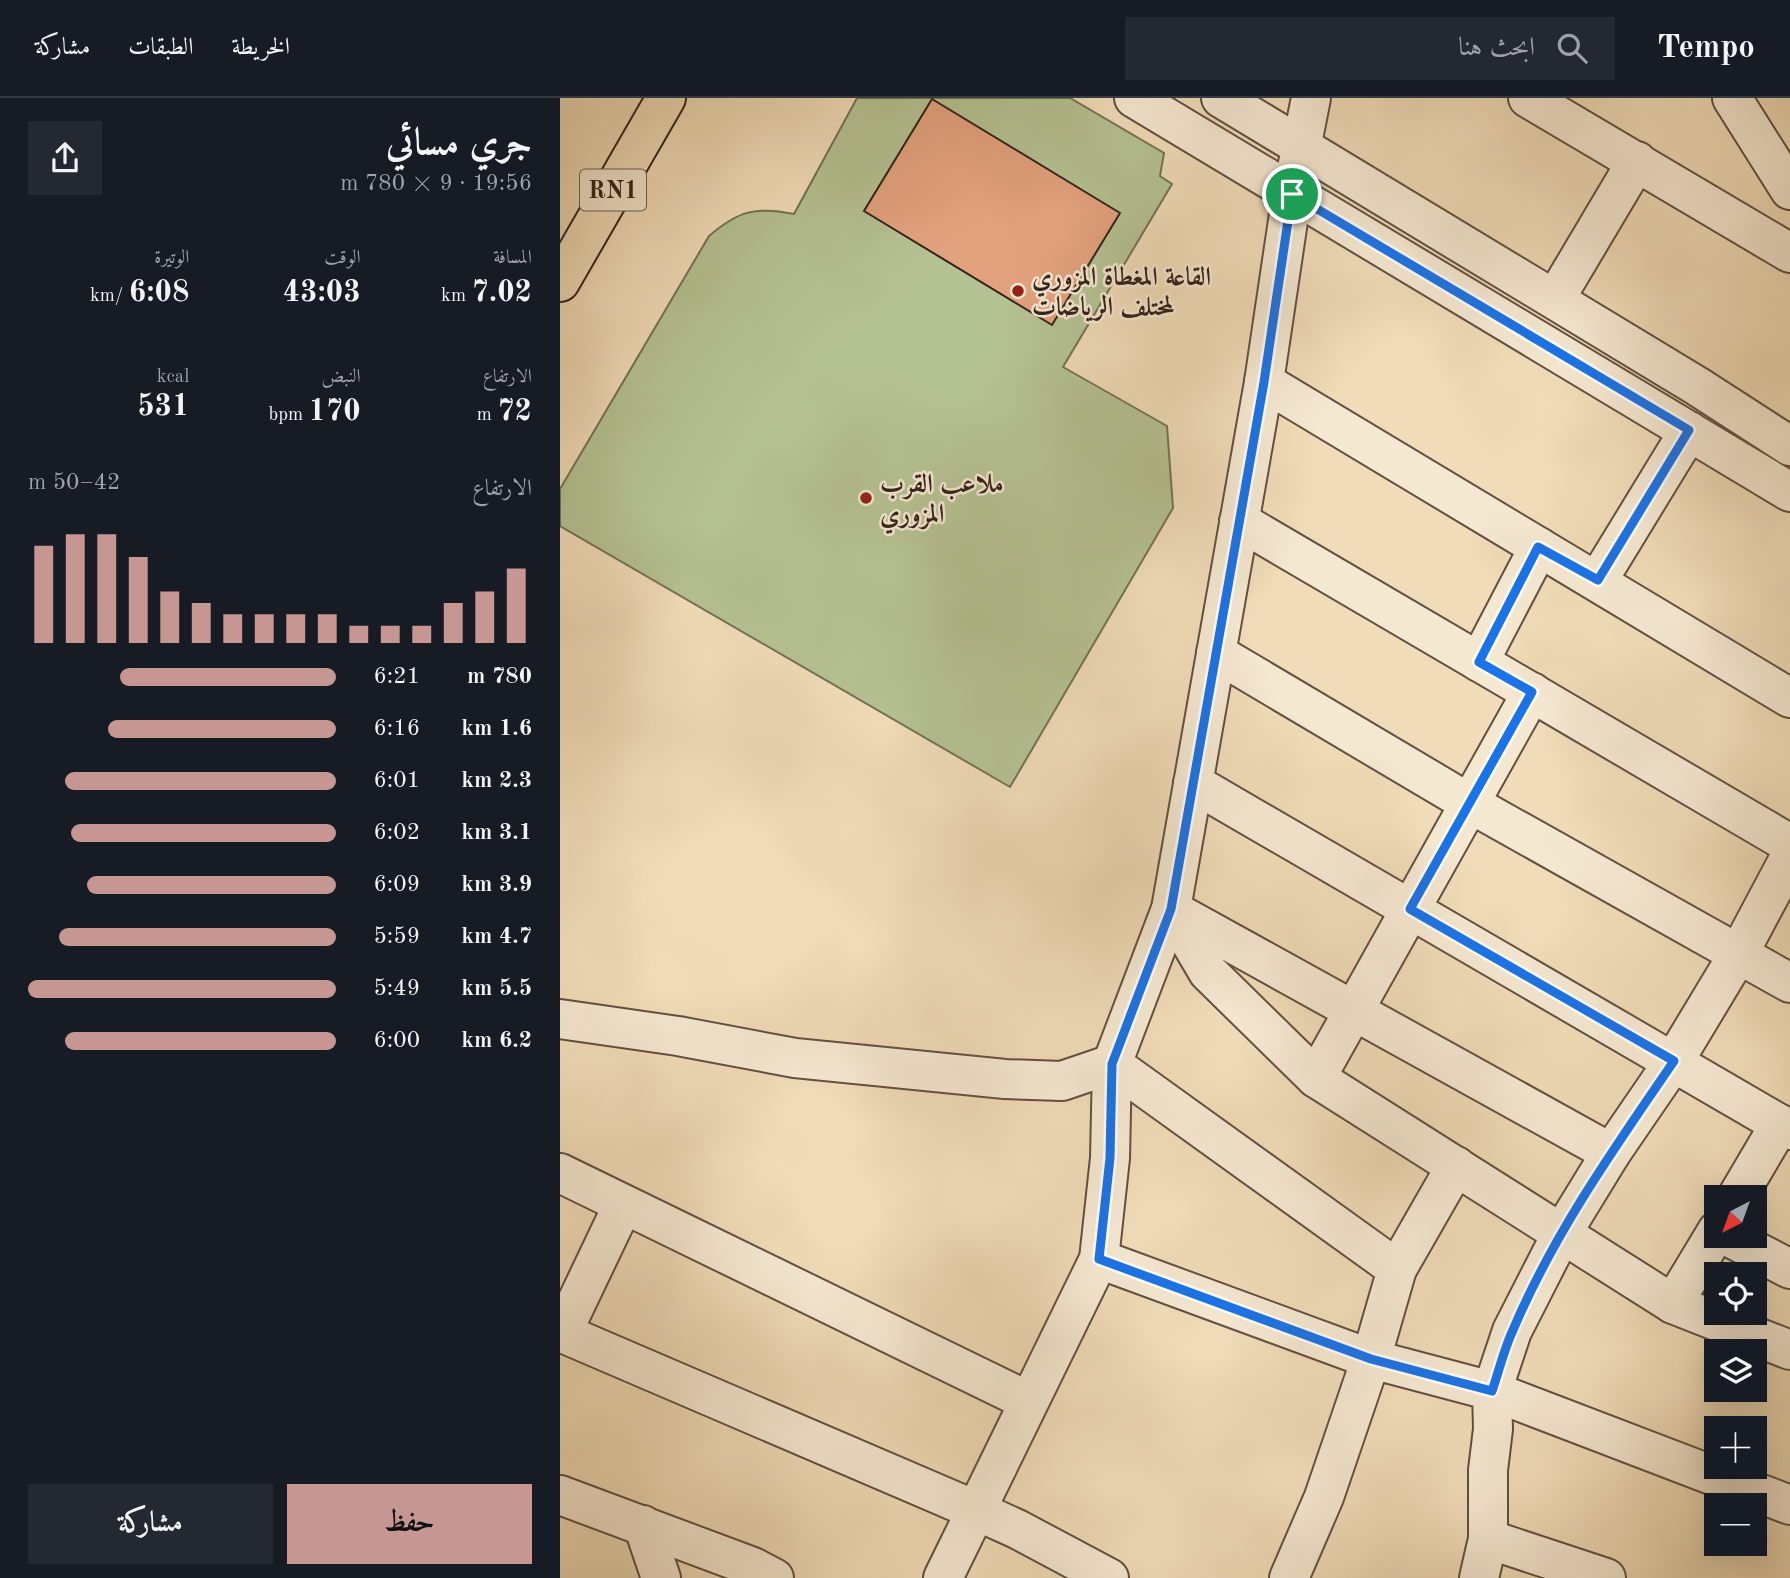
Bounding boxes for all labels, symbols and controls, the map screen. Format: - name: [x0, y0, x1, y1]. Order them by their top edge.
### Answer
- search box: [1125, 17, 1615, 80]
- icon: search: [1553, 29, 1591, 67]
- text: Tempo: [1657, 32, 1755, 65]
- text: ابحث هنا: [1458, 35, 1535, 61]
- text: مشاركة: [35, 36, 90, 60]
- text: الطبقات: [128, 36, 194, 60]
- text: الخريطة: [232, 36, 290, 60]
- button: share: [28, 121, 102, 195]
- text: جري مسائي: [386, 125, 532, 163]
- pin: [1262, 164, 1322, 224]
- road number: RN1: [580, 170, 646, 210]
- text: 19:56 · 9 × 780 m: [340, 172, 532, 195]
- icon: arrive: [1273, 175, 1311, 213]
- text: الوتيرة: [154, 249, 189, 268]
- text: الوقت: [324, 249, 361, 268]
- text: المسافة: [493, 249, 532, 268]
- place label: القاعة المغطاة المزوري لمختلف الرياضات: [1032, 264, 1211, 322]
- text: 6:08: [129, 278, 189, 308]
- text: 43:03: [283, 278, 361, 308]
- text: 7.02: [471, 278, 532, 308]
- marker: القاعة المغطاة المزوري لمختلف الرياضات: [1010, 283, 1026, 299]
- text: /km: [90, 287, 129, 306]
- text: km: [441, 287, 471, 306]
- text: kcal: [157, 368, 189, 387]
- text: النبض: [322, 368, 361, 387]
- text: الارتفاع: [483, 368, 532, 387]
- text: 531: [137, 392, 189, 422]
- text: 170: [308, 397, 361, 427]
- text: 72: [497, 397, 532, 427]
- text: bpm: [268, 406, 308, 425]
- text: m: [477, 406, 497, 425]
- text: 42–50 m: [28, 471, 120, 494]
- place label: ملاعب القرب المزوري: [880, 472, 1004, 535]
- text: الارتفاع: [472, 477, 532, 500]
- marker: ملاعب القرب المزوري: [858, 490, 874, 506]
- text: 6:21: [374, 665, 420, 688]
- text: 780 m: [467, 665, 532, 688]
- text: 6:16: [374, 717, 420, 740]
- text: 1.6 km: [461, 717, 532, 740]
- text: 6:01: [374, 769, 420, 792]
- text: 2.3 km: [461, 769, 532, 792]
- text: 6:02: [374, 821, 420, 844]
- text: 3.1 km: [461, 821, 532, 844]
- text: 6:09: [374, 873, 420, 896]
- text: 3.9 km: [461, 873, 532, 896]
- text: 5:59: [374, 925, 420, 948]
- text: 4.7 km: [461, 925, 532, 948]
- text: 5:49: [374, 977, 420, 1000]
- text: 5.5 km: [461, 977, 532, 1000]
- text: 6:00: [374, 1029, 420, 1052]
- text: 6.2 km: [461, 1029, 532, 1052]
- north arrow: [1704, 1185, 1768, 1248]
- map controls: [1704, 1185, 1767, 1556]
- button: locate: [1704, 1262, 1767, 1325]
- button: layers: [1704, 1339, 1767, 1402]
- button: +: [1704, 1416, 1767, 1479]
- button: مشاركة: [28, 1484, 273, 1564]
- button: حفظ: [287, 1484, 532, 1564]
- button: −: [1704, 1493, 1767, 1556]

